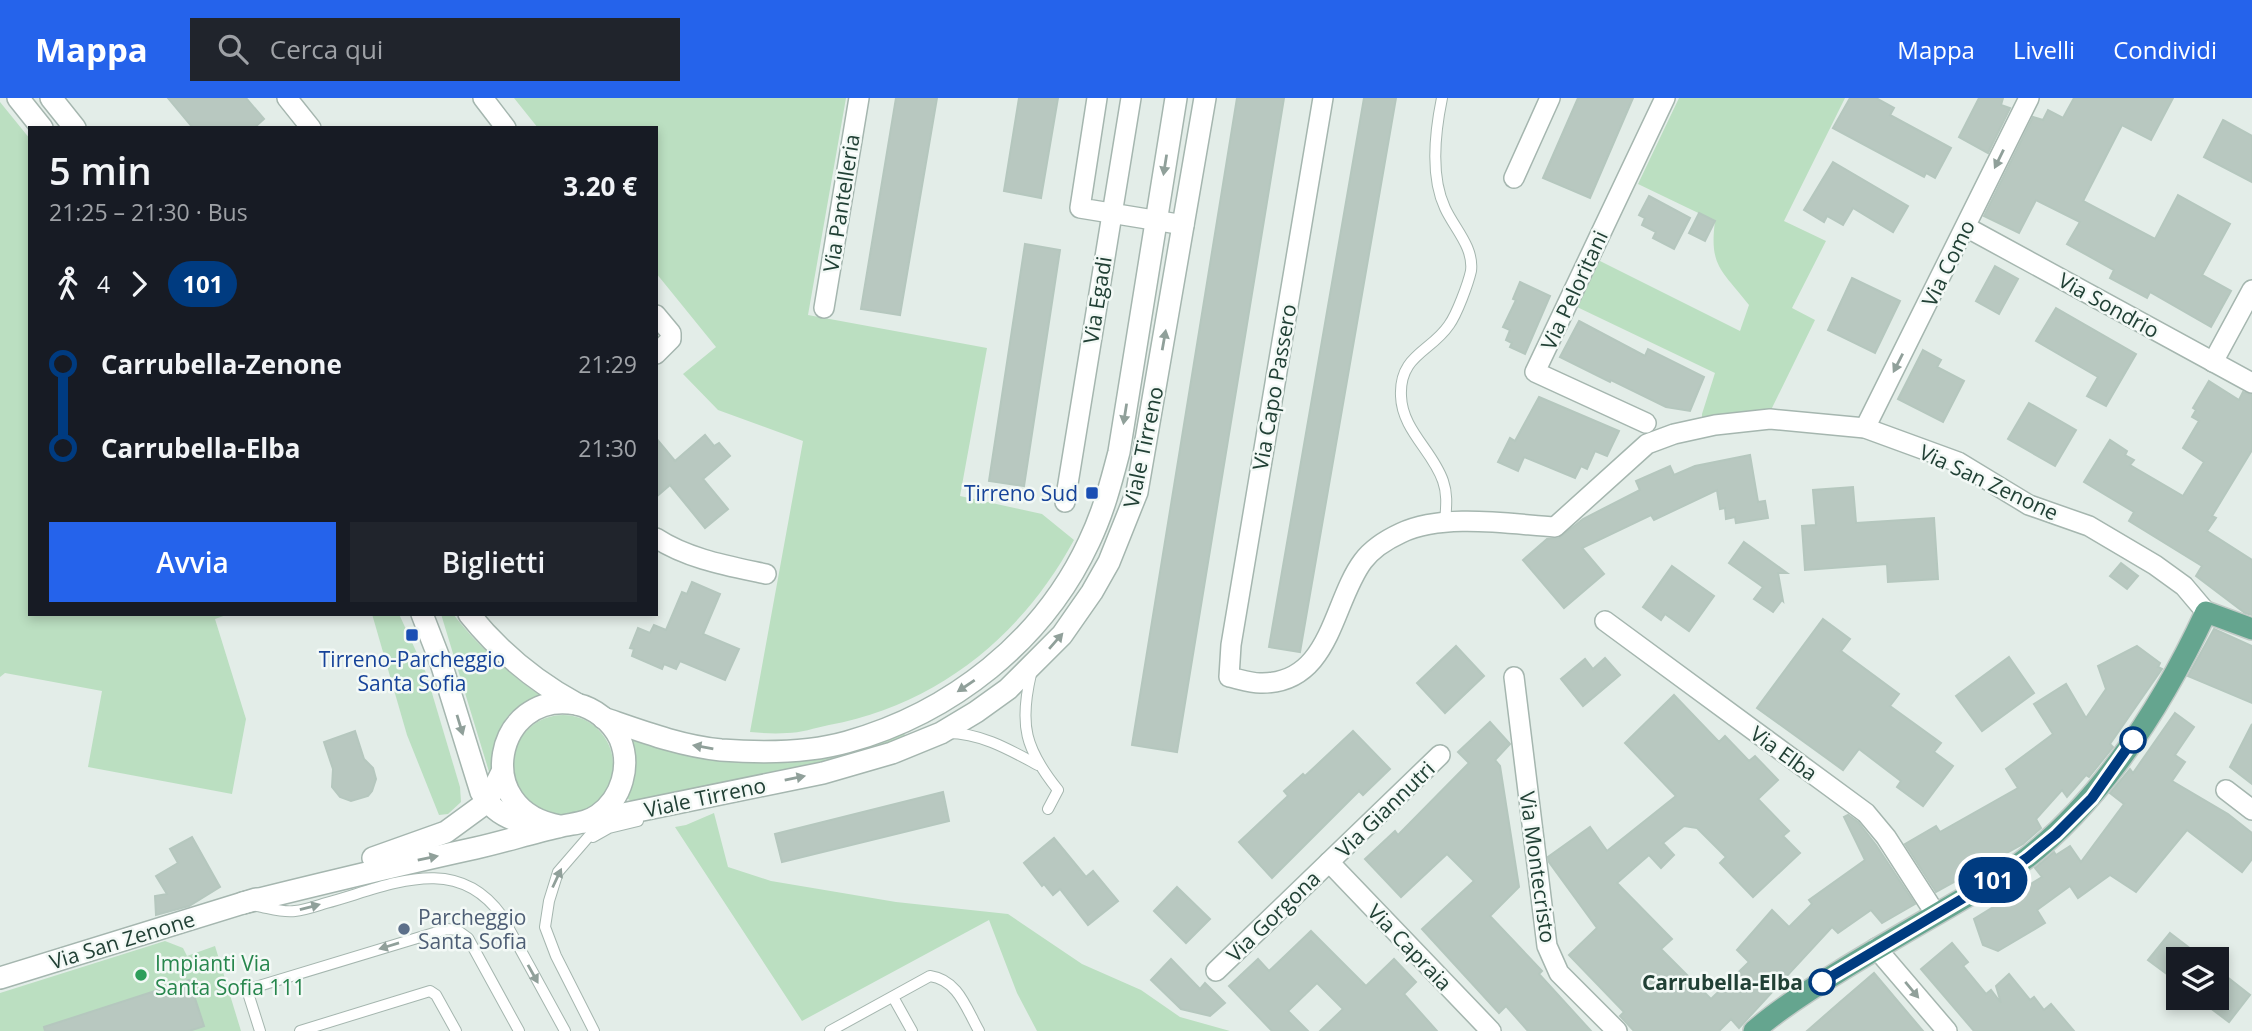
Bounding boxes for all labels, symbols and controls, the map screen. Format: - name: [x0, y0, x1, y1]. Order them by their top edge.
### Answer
- search box: [190, 18, 680, 81]
- text: Mappa: [35, 27, 148, 72]
- icon: search: [214, 30, 252, 68]
- text: Cerca qui: [270, 31, 383, 67]
- text: Mappa: [1897, 33, 1975, 66]
- text: Livelli: [2013, 33, 2075, 66]
- text: Condividi: [2113, 33, 2217, 66]
- street label: Via Pantelleria: [816, 132, 866, 274]
- text: 5 min: [49, 144, 152, 196]
- one-way arrow: [1993, 149, 2005, 169]
- one-way arrow: [1159, 154, 1170, 176]
- text: 3.20 €: [563, 168, 637, 204]
- text: 21:25 – 21:30 · Bus: [49, 196, 248, 228]
- street label: Via Como: [1915, 215, 1981, 311]
- street label: Via Peloritani: [1534, 226, 1614, 354]
- street label: Via Egadi: [1076, 254, 1118, 346]
- icon: walk: [49, 265, 87, 303]
- icon: forward: [120, 265, 158, 303]
- street label: Via Sondrio: [2054, 266, 2164, 344]
- text: 101: [182, 267, 223, 300]
- text: 4: [97, 268, 110, 300]
- street label: Via Capo Passero: [1246, 302, 1302, 472]
- one-way arrow: [1159, 329, 1170, 351]
- text: Carrubella-Zenone: [101, 346, 342, 382]
- text: 21:29: [578, 348, 637, 380]
- one-way arrow: [1892, 353, 1904, 373]
- street label: Viale Tirreno: [1116, 384, 1170, 510]
- one-way arrow: [1119, 403, 1130, 425]
- text: Carrubella-Elba: [101, 430, 300, 466]
- text: 21:30: [578, 432, 637, 464]
- street label: Via San Zenone: [1915, 438, 2063, 526]
- place label: Tirreno Sud: [964, 479, 1078, 507]
- marker: Tirreno Sud: [1084, 485, 1100, 501]
- button: Avvia: [49, 522, 336, 602]
- button: Biglietti: [350, 522, 637, 602]
- marker: Tirreno-Parcheggio Santa Sofia: [404, 627, 420, 643]
- one-way arrow: [1048, 633, 1063, 650]
- place label: Tirreno-Parcheggio Santa Sofia: [319, 645, 505, 697]
- one-way arrow: [957, 679, 975, 693]
- one-way arrow: [456, 715, 466, 736]
- street label: Via Elba: [1745, 719, 1823, 787]
- unlabelled marker: [2120, 727, 2146, 753]
- one-way arrow: [692, 741, 714, 752]
- street label: Via Giannutri: [1330, 755, 1440, 863]
- street label: Viale Tirreno: [642, 770, 768, 824]
- one-way arrow: [784, 772, 806, 783]
- street label: Via Montecristo: [1514, 789, 1562, 945]
- one-way arrow: [417, 852, 439, 863]
- line badge: 101: [1953, 857, 2033, 903]
- text: 101: [1972, 863, 2014, 896]
- street label: Via Gorgona: [1220, 864, 1326, 968]
- one-way arrow: [551, 868, 563, 888]
- street label: Via Capraia: [1362, 898, 1458, 996]
- one-way arrow: [299, 901, 321, 912]
- place label: Parcheggio Santa Sofia: [418, 903, 527, 955]
- street label: Via San Zenone: [46, 905, 198, 975]
- marker: Parcheggio Santa Sofia: [396, 921, 412, 937]
- one-way arrow: [378, 941, 399, 951]
- map controls: [2166, 947, 2229, 1010]
- button: layers: [2166, 947, 2229, 1010]
- place label: Impianti Via Santa Sofia 111: [155, 949, 305, 1001]
- one-way arrow: [527, 965, 539, 984]
- marker: Impianti Via Santa Sofia 111: [133, 967, 149, 983]
- place label: Carrubella-Elba: [1642, 968, 1803, 996]
- marker: Carrubella-Elba: [1809, 969, 1835, 995]
- one-way arrow: [1904, 981, 1919, 998]

